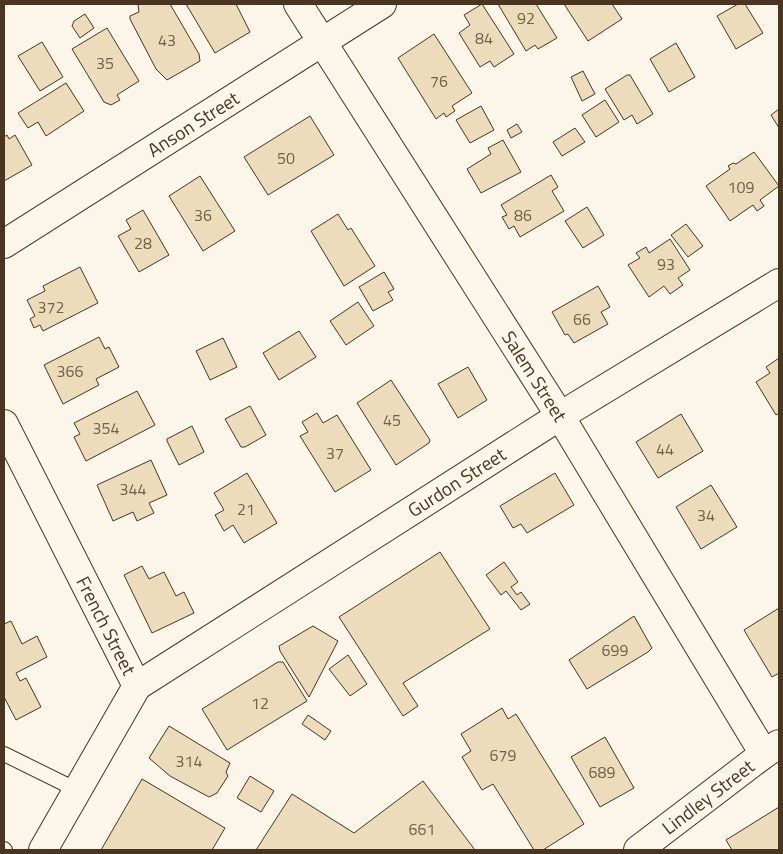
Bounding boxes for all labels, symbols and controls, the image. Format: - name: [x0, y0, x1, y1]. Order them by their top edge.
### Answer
- house number: 92: [517, 6, 535, 30]
- house number: 84: [475, 26, 493, 50]
- house number: 43: [158, 28, 176, 52]
- house number: 35: [96, 51, 114, 75]
- house number: 76: [430, 69, 448, 93]
- street label: Anson Street: [141, 83, 245, 164]
- house number: 50: [277, 146, 295, 170]
- house number: 109: [728, 175, 754, 199]
- house number: 36: [194, 203, 212, 227]
- house number: 86: [514, 203, 532, 227]
- house number: 28: [134, 231, 152, 255]
- house number: 93: [657, 252, 675, 276]
- house number: 372: [38, 295, 64, 319]
- house number: 66: [573, 307, 591, 331]
- street label: Salem Street: [495, 325, 575, 427]
- house number: 366: [57, 359, 83, 383]
- house number: 45: [383, 408, 401, 432]
- house number: 354: [93, 416, 119, 440]
- house number: 44: [656, 437, 674, 461]
- street label: Gurdon Street: [401, 439, 511, 524]
- house number: 37: [326, 441, 344, 465]
- house number: 344: [120, 477, 146, 501]
- house number: 21: [237, 497, 255, 521]
- house number: 34: [697, 503, 715, 527]
- street label: French Street: [69, 571, 144, 680]
- house number: 699: [602, 638, 628, 662]
- house number: 12: [251, 691, 269, 715]
- house number: 679: [490, 743, 516, 767]
- house number: 314: [176, 749, 202, 773]
- street label: Lindley Street: [655, 751, 760, 841]
- house number: 689: [589, 760, 615, 784]
- house number: 661: [409, 817, 435, 841]

